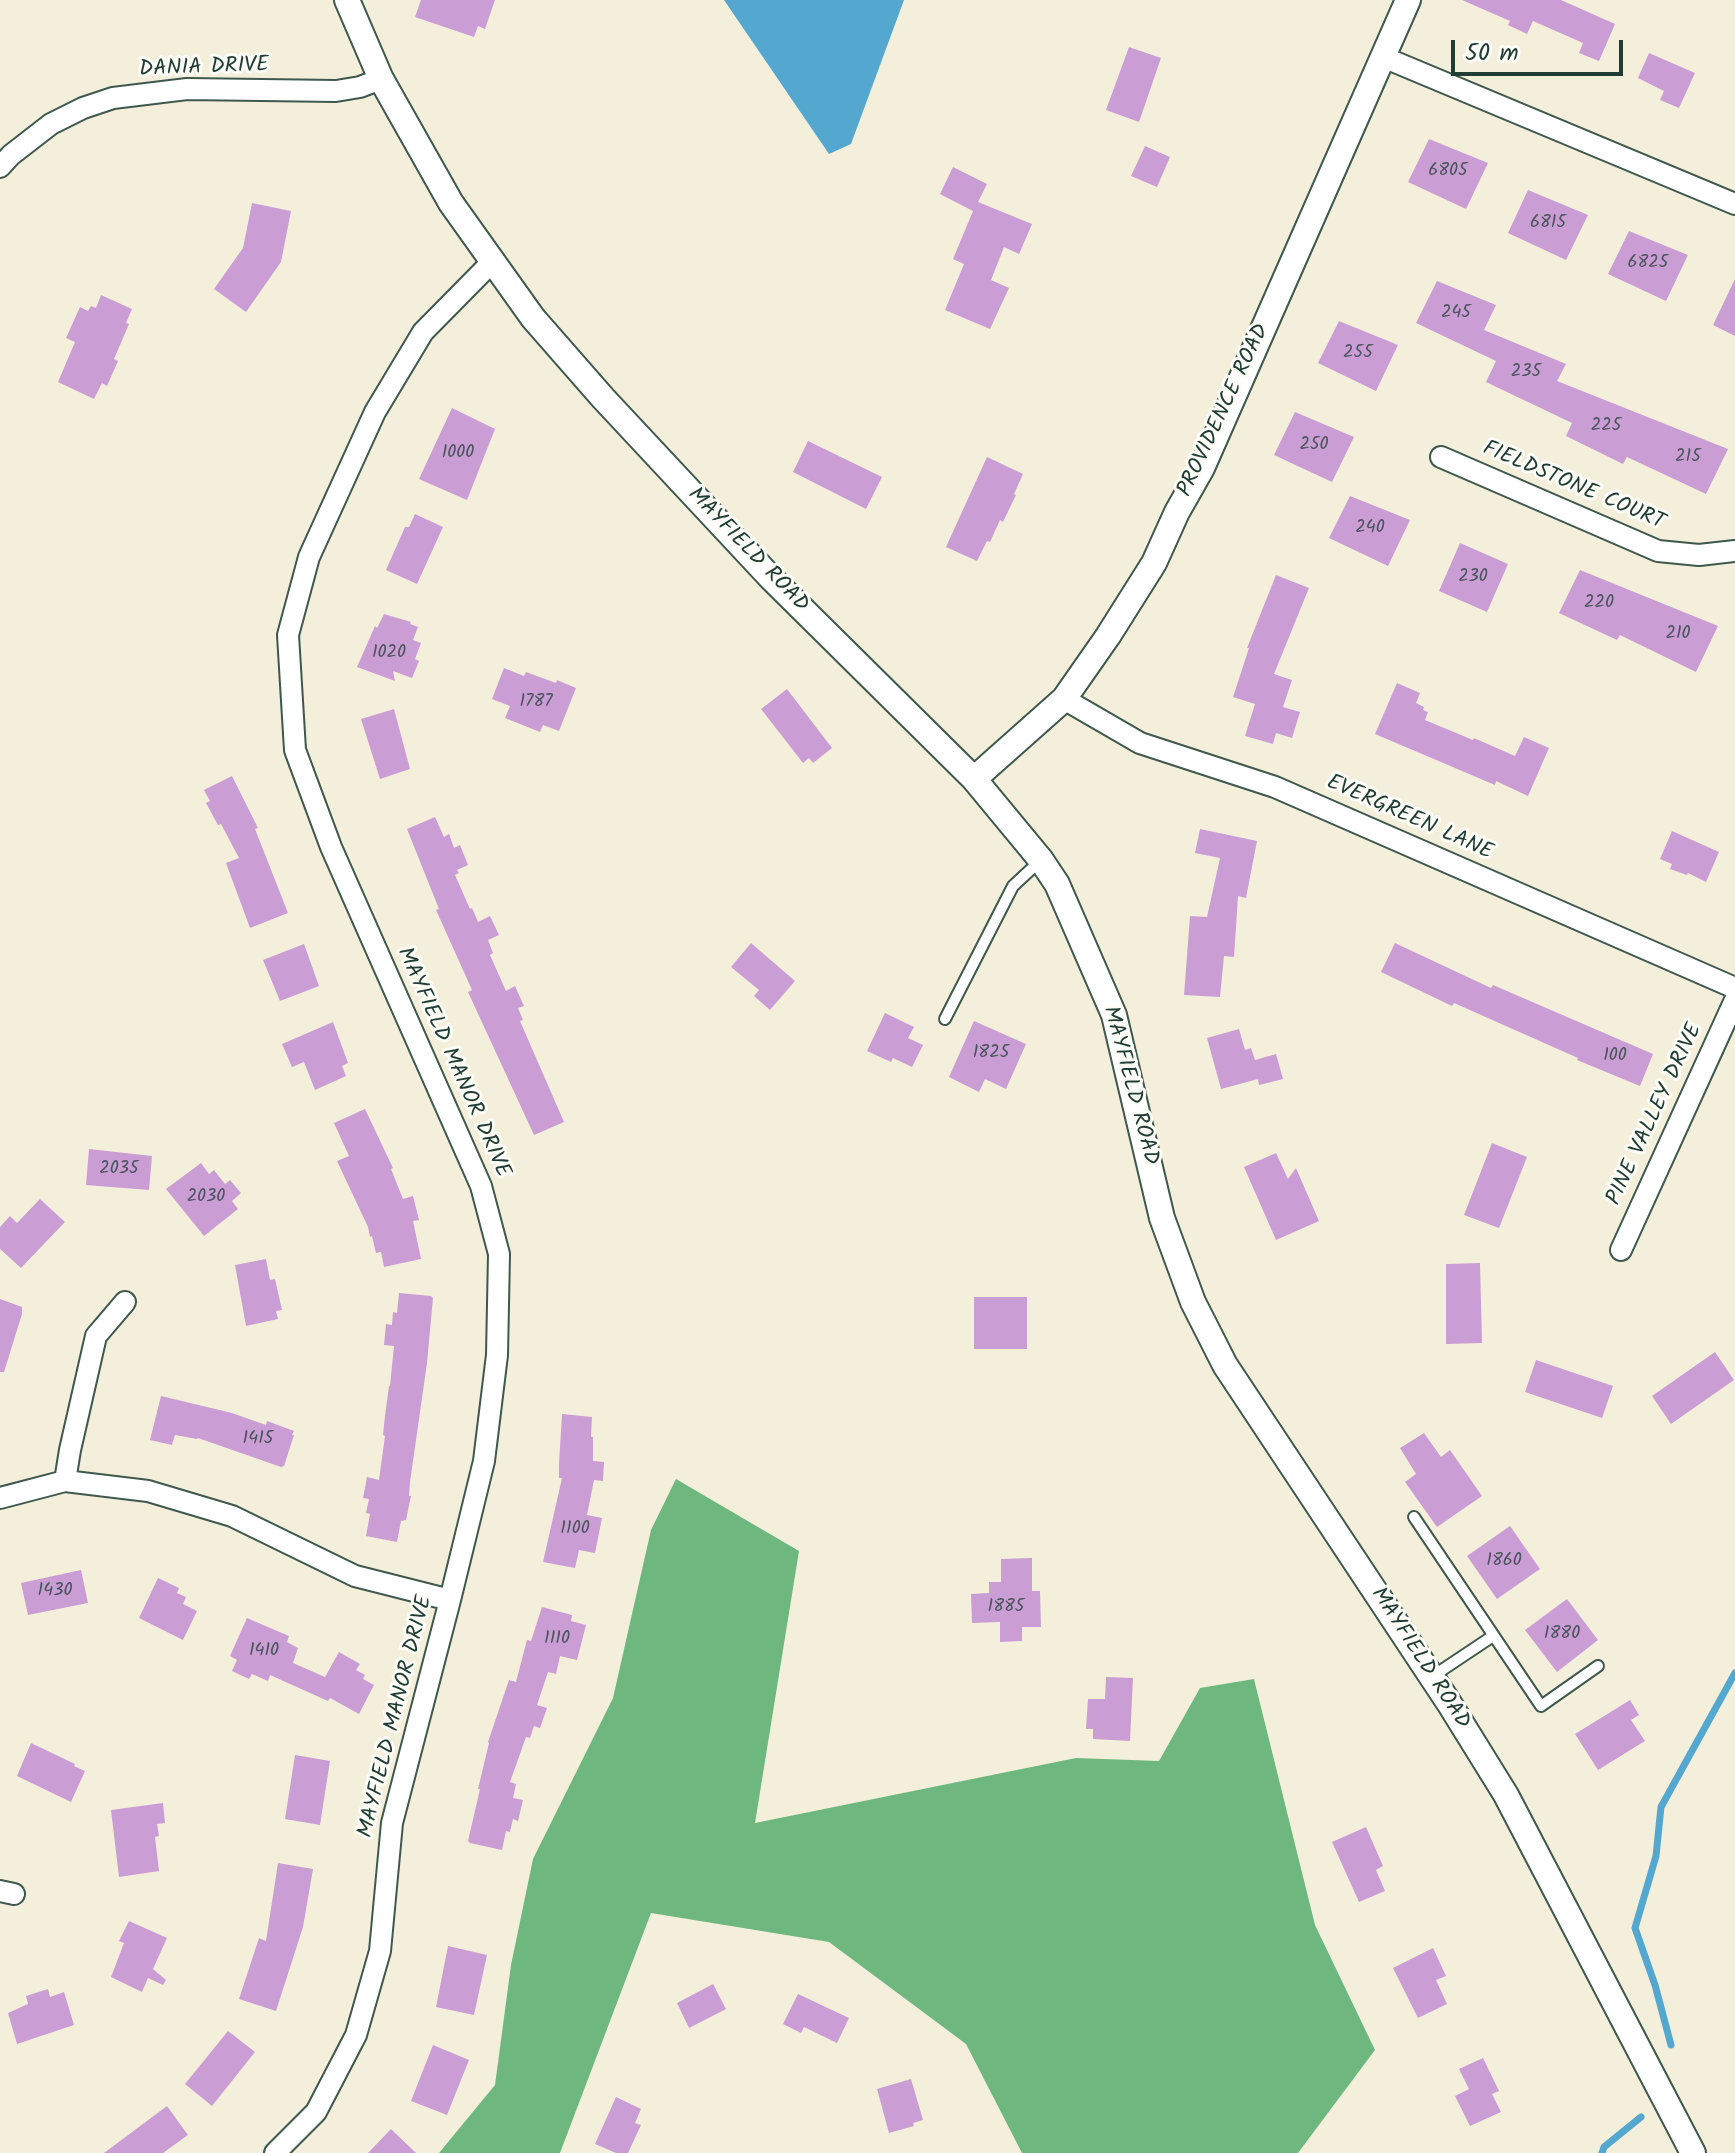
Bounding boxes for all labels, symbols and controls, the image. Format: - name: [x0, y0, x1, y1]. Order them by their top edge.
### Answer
- scale bar: [1455, 24, 1627, 74]
- text: 50 m: [1465, 34, 1519, 73]
- street label: DANIA DRIVE: [139, 54, 269, 84]
- house number: 6805: [1428, 161, 1468, 183]
- house number: 6815: [1530, 213, 1566, 235]
- house number: 6825: [1628, 253, 1668, 275]
- house number: 245: [1441, 303, 1471, 325]
- street label: PROVIDENCE ROAD: [1173, 320, 1277, 502]
- house number: 255: [1343, 343, 1373, 365]
- house number: 235: [1511, 362, 1541, 384]
- house number: 225: [1591, 416, 1621, 438]
- house number: 250: [1299, 435, 1329, 457]
- street label: FIELDSTONE COURT: [1478, 437, 1668, 537]
- house number: 1000: [442, 443, 474, 465]
- house number: 215: [1675, 447, 1701, 469]
- street label: MAYFIELD ROAD: [681, 483, 813, 619]
- house number: 240: [1355, 518, 1385, 540]
- house number: 230: [1458, 567, 1488, 589]
- house number: 220: [1584, 593, 1614, 615]
- house number: 210: [1665, 624, 1691, 646]
- house number: 1020: [372, 643, 406, 665]
- house number: 1787: [519, 692, 553, 714]
- street label: EVERGREEN LANE: [1322, 770, 1496, 868]
- street label: MAYFIELD MANOR DRIVE: [389, 944, 515, 1182]
- street label: MAYFIELD ROAD: [1095, 1004, 1163, 1168]
- street label: PINE VALLEY DRIVE: [1602, 1020, 1710, 1210]
- house number: 1825: [973, 1043, 1009, 1065]
- house number: 100: [1603, 1046, 1627, 1068]
- house number: 2035: [99, 1159, 139, 1181]
- house number: 2030: [187, 1187, 225, 1209]
- house number: 1415: [243, 1429, 273, 1451]
- house number: 1100: [560, 1519, 590, 1541]
- house number: 1860: [1486, 1551, 1522, 1573]
- house number: 1430: [38, 1581, 72, 1603]
- street label: MAYFIELD ROAD: [1363, 1583, 1475, 1735]
- street label: MAYFIELD MANOR DRIVE: [354, 1593, 440, 1841]
- house number: 1885: [988, 1597, 1024, 1619]
- house number: 1880: [1544, 1624, 1580, 1646]
- house number: 1110: [544, 1629, 570, 1651]
- house number: 1410: [249, 1641, 279, 1663]

